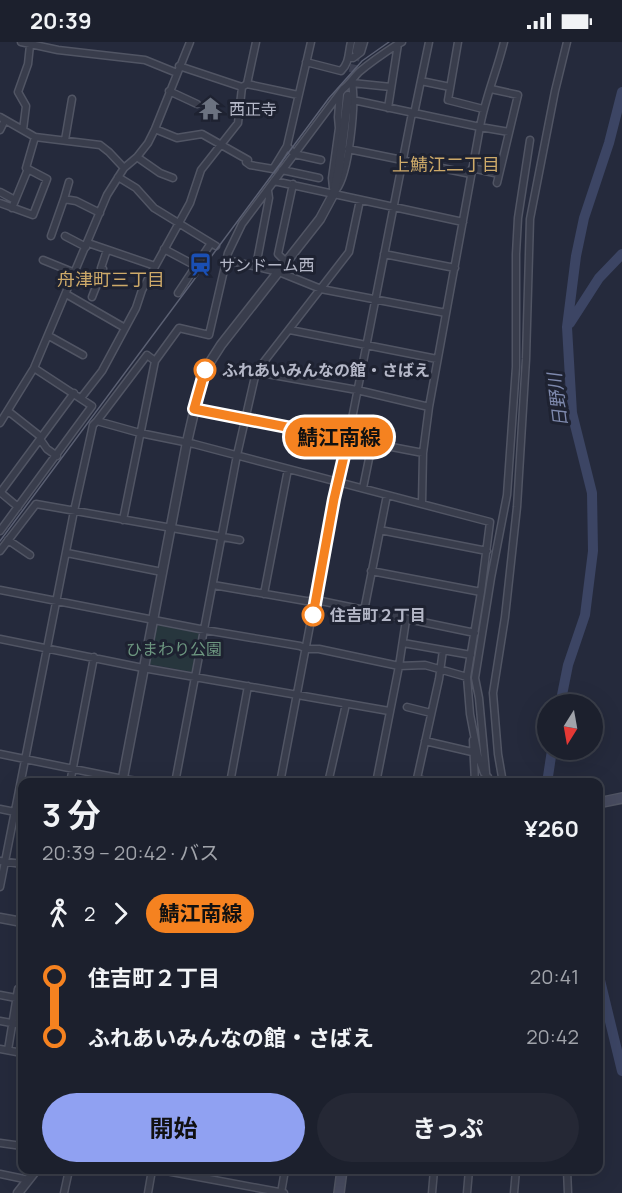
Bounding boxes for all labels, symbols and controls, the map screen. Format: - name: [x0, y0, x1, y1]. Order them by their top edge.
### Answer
- text: 20:39: [30, 6, 92, 36]
- temple icon: 西正寺: [198, 96, 224, 122]
- place label: 西正寺: [229, 98, 277, 120]
- district label: 上鯖江二丁目: [392, 152, 500, 176]
- station icon: サンドーム西: [188, 252, 214, 278]
- place label: サンドーム西: [219, 254, 315, 276]
- district label: 舟津町三丁目: [57, 267, 165, 291]
- marker: ふれあいみんなの館・さばえ: [194, 359, 216, 381]
- place label: ふれあいみんなの館・さばえ: [222, 359, 430, 381]
- water label: 日野川: [542, 370, 572, 428]
- line badge: 鯖江南線: [297, 418, 381, 456]
- text: 鯖江南線: [297, 423, 381, 451]
- marker: 住吉町２丁目: [302, 604, 324, 626]
- place label: 住吉町２丁目: [329, 604, 426, 626]
- park label: ひまわり公園: [126, 638, 222, 660]
- north arrow: [537, 694, 603, 760]
- map controls: [537, 694, 603, 760]
- text: 3 分: [42, 792, 101, 837]
- text: ¥260: [524, 814, 579, 844]
- text: 20:39 – 20:42 · バス: [42, 839, 219, 866]
- icon: walk: [42, 897, 75, 930]
- icon: forward: [104, 897, 137, 930]
- text: 鯖江南線: [158, 899, 242, 927]
- text: 2: [84, 900, 95, 927]
- text: 住吉町２丁目: [88, 963, 220, 993]
- text: 20:41: [530, 963, 579, 990]
- text: ふれあいみんなの館・さばえ: [88, 1023, 374, 1053]
- text: 20:42: [526, 1023, 579, 1050]
- button: 開始: [42, 1093, 305, 1162]
- button: きっぷ: [317, 1093, 579, 1162]

